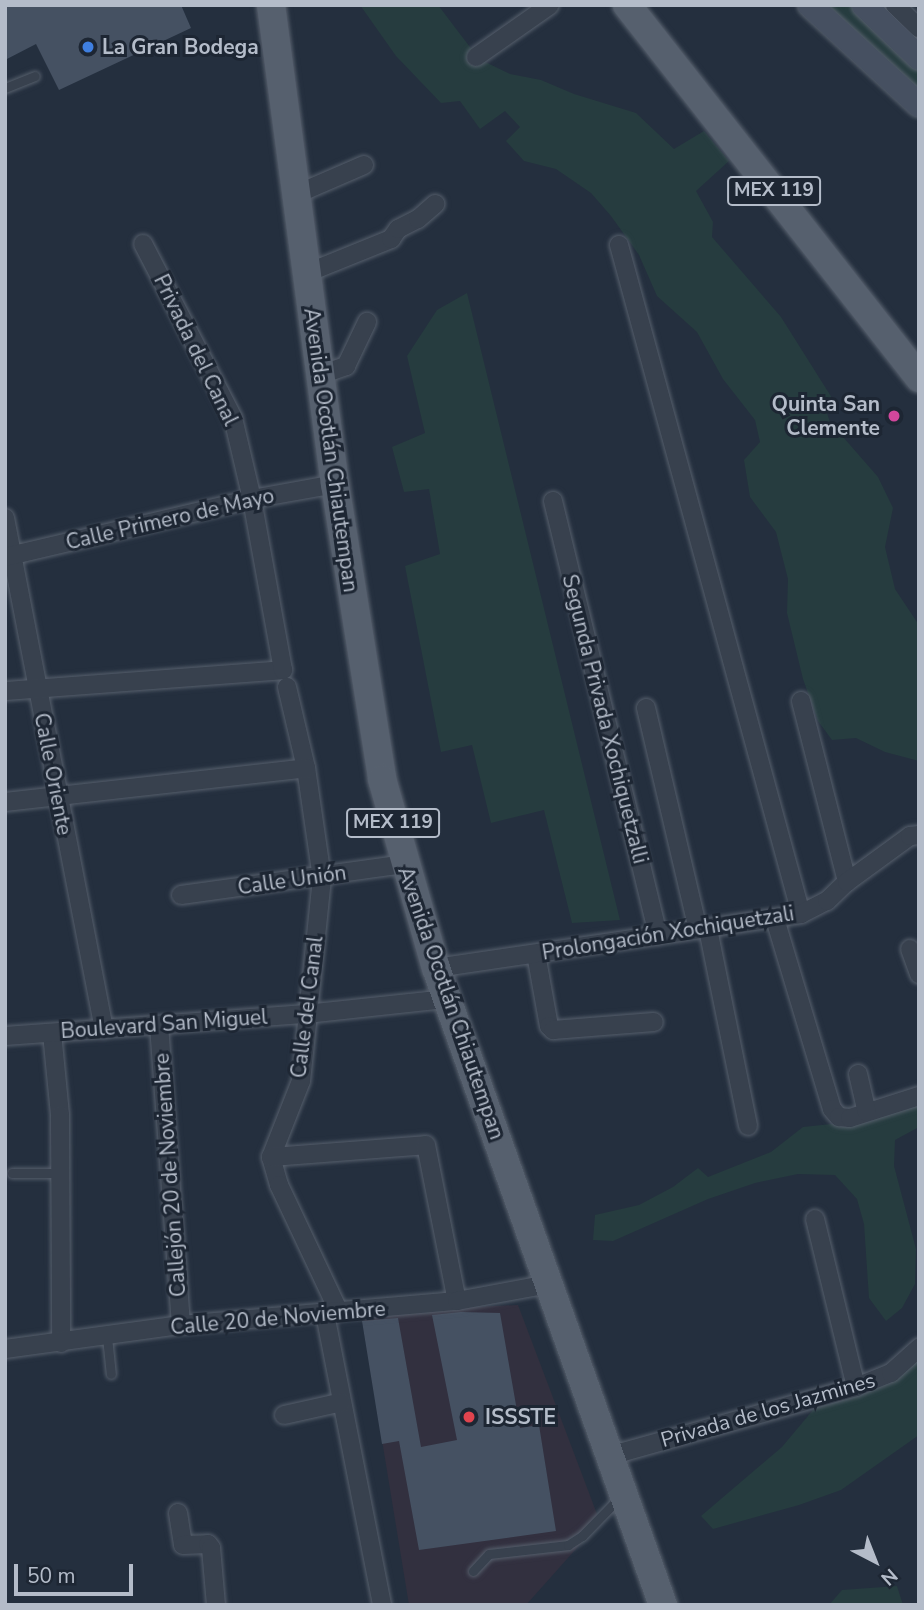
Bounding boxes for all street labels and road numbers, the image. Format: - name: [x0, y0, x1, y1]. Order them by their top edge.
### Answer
- road number: MEX 119: [727, 176, 821, 206]
- street label: Privada del Canal: [148, 270, 244, 430]
- street label: Avenida Ocotlán Chiautempan: [299, 306, 363, 594]
- street label: Calle Primero de Mayo: [63, 483, 277, 555]
- street label: Segunda Privada Xochiquetzalli: [557, 572, 653, 866]
- street label: Calle Oriente: [29, 711, 77, 837]
- road number: MEX 119: [346, 808, 440, 838]
- street label: Calle Unión: [236, 860, 348, 900]
- street label: Avenida Ocotlán Chiautempan: [392, 863, 510, 1143]
- street label: Prolongación Xochiquetzali: [540, 901, 796, 965]
- street label: Calle del Canal: [286, 934, 328, 1080]
- street label: Boulevard San Miguel: [60, 1004, 268, 1044]
- street label: Callejón 20 de Noviembre: [149, 1052, 191, 1298]
- street label: Calle 20 de Noviembre: [169, 1296, 387, 1340]
- street label: Privada de los Jazmines: [658, 1367, 878, 1453]

